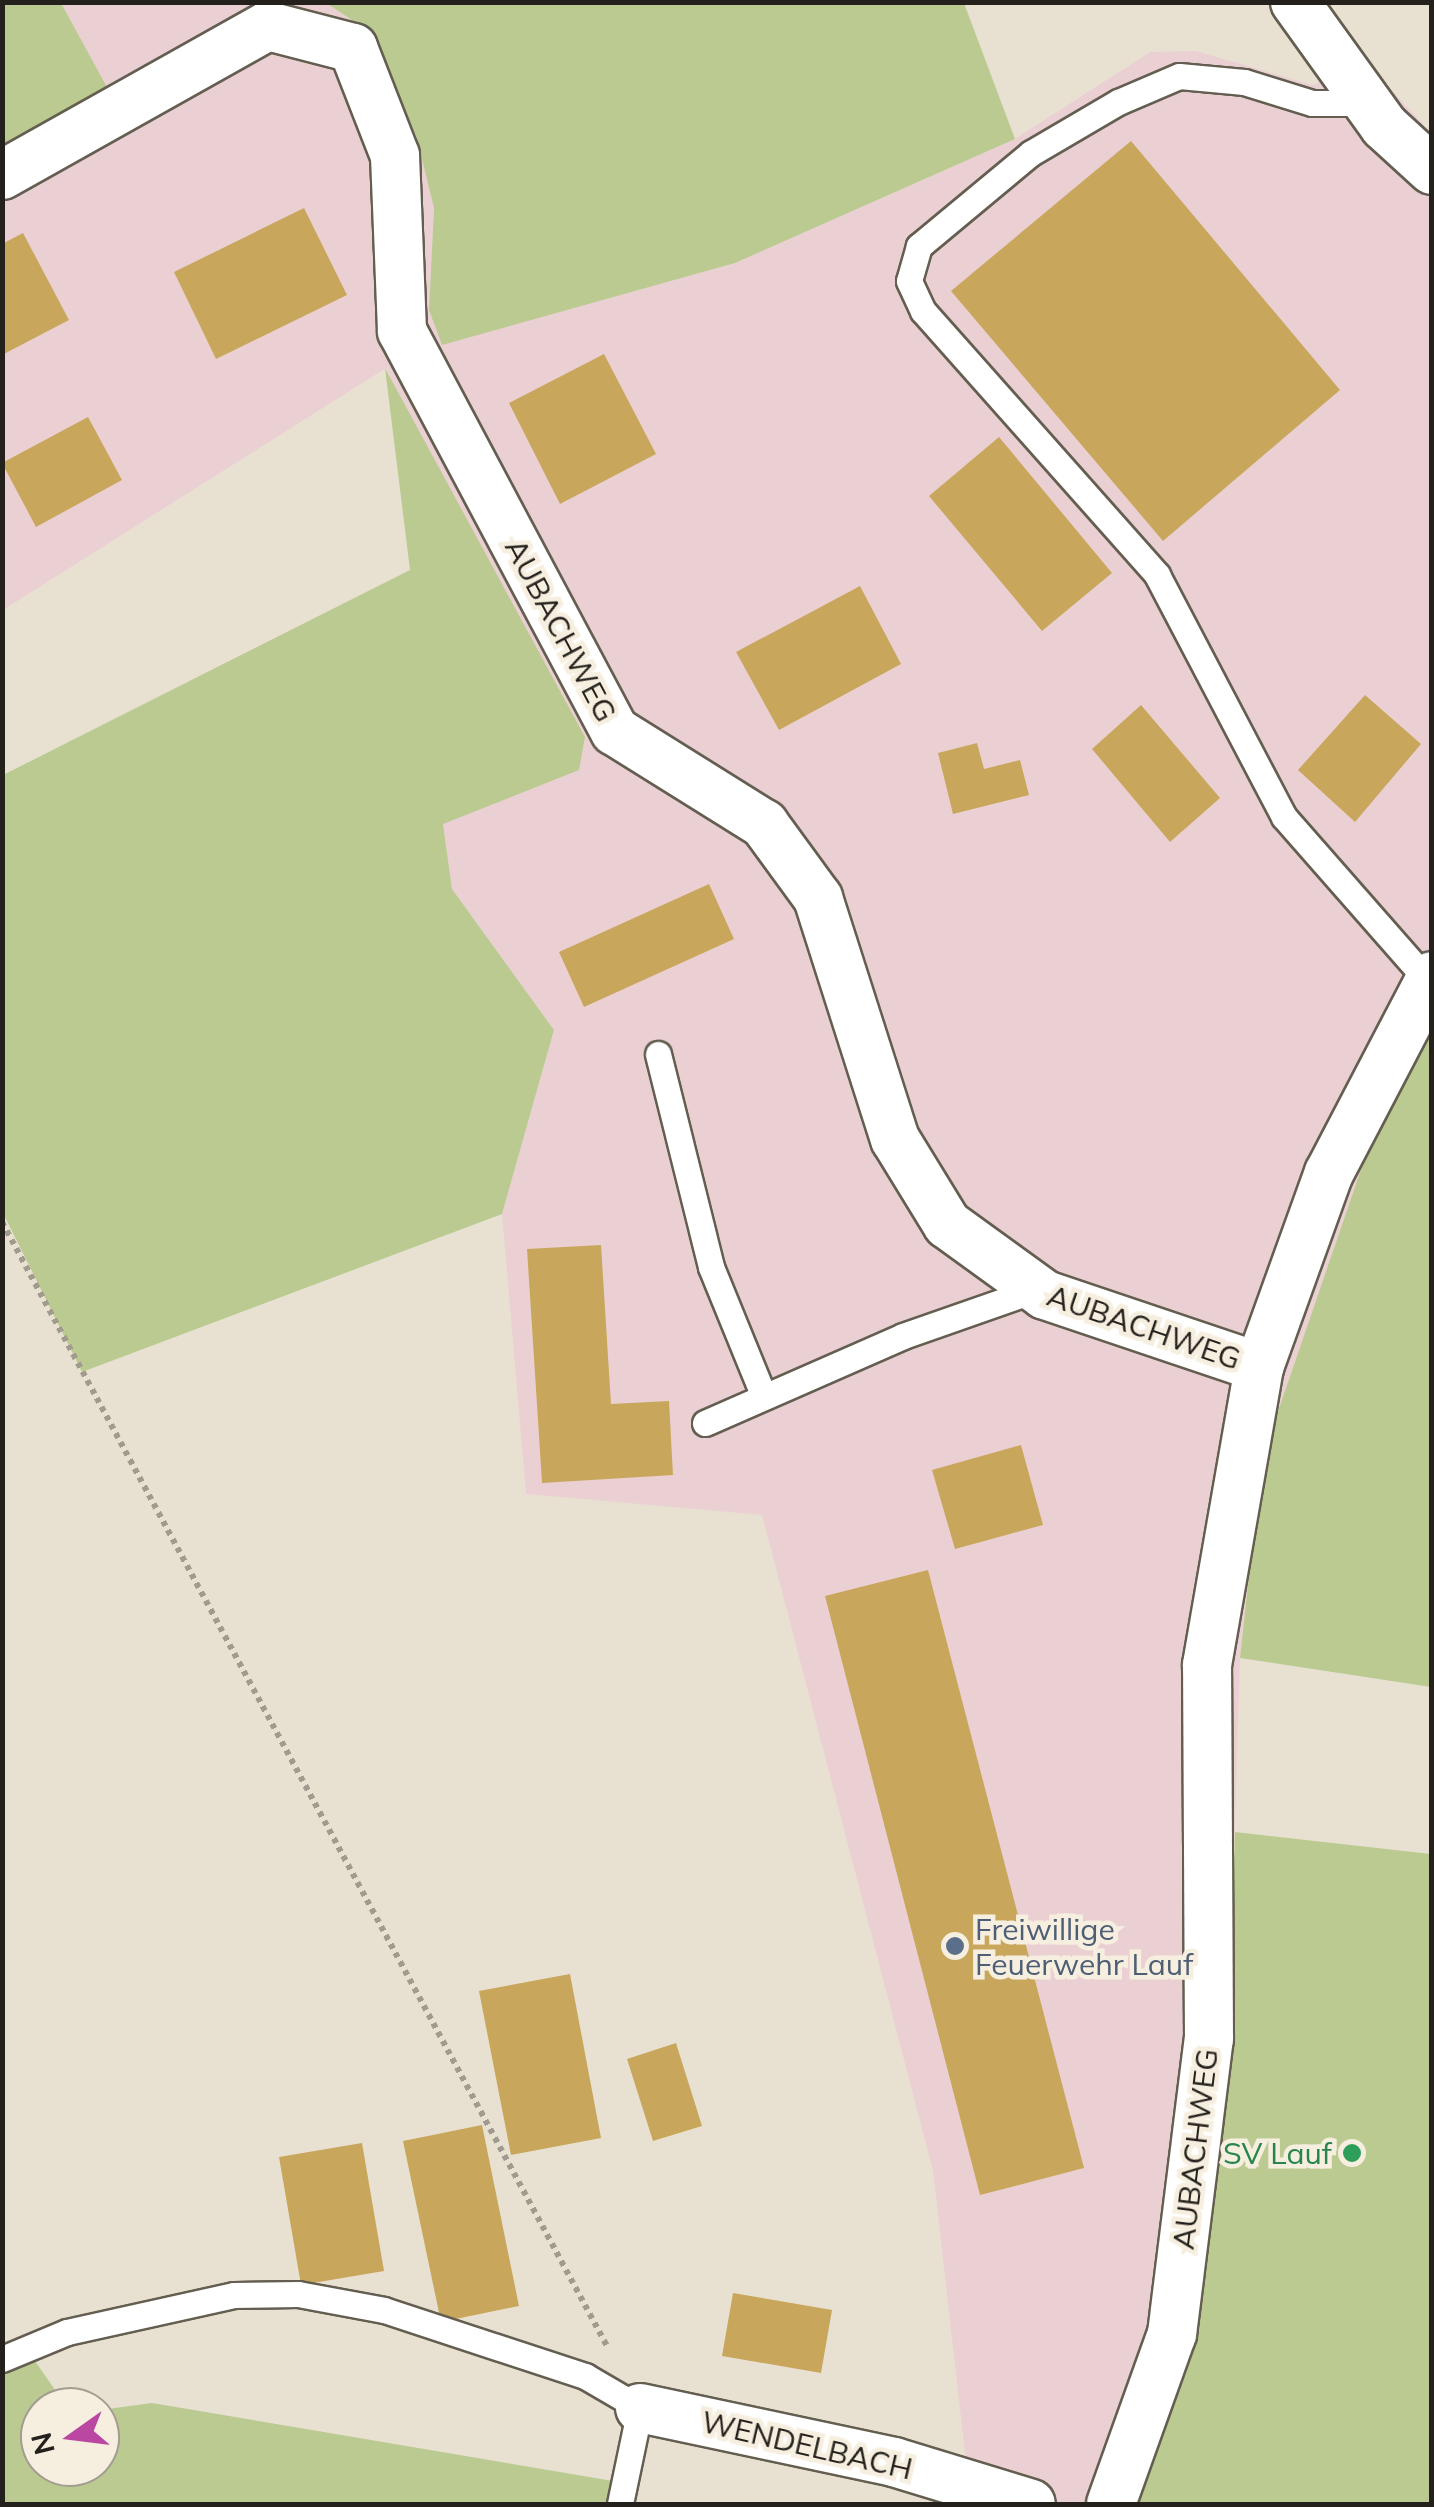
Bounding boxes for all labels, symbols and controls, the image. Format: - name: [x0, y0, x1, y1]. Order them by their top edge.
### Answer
- street label: AUBACHWEG: [498, 532, 624, 728]
- street label: AUBACHWEG: [1043, 1277, 1245, 1377]
- place label: Freiwillige Feuerwehr Lauf: [975, 1911, 1193, 1982]
- marker: Freiwillige Feuerwehr Lauf: [944, 1935, 966, 1957]
- street label: AUBACHWEG: [1165, 2047, 1225, 2251]
- place label: SV Lauf: [1223, 2135, 1332, 2171]
- marker: SV Lauf: [1341, 2142, 1363, 2164]
- north arrow: [20, 2387, 120, 2487]
- street label: WENDELBACH: [698, 2403, 916, 2487]
- text: N: [23, 2429, 62, 2458]

